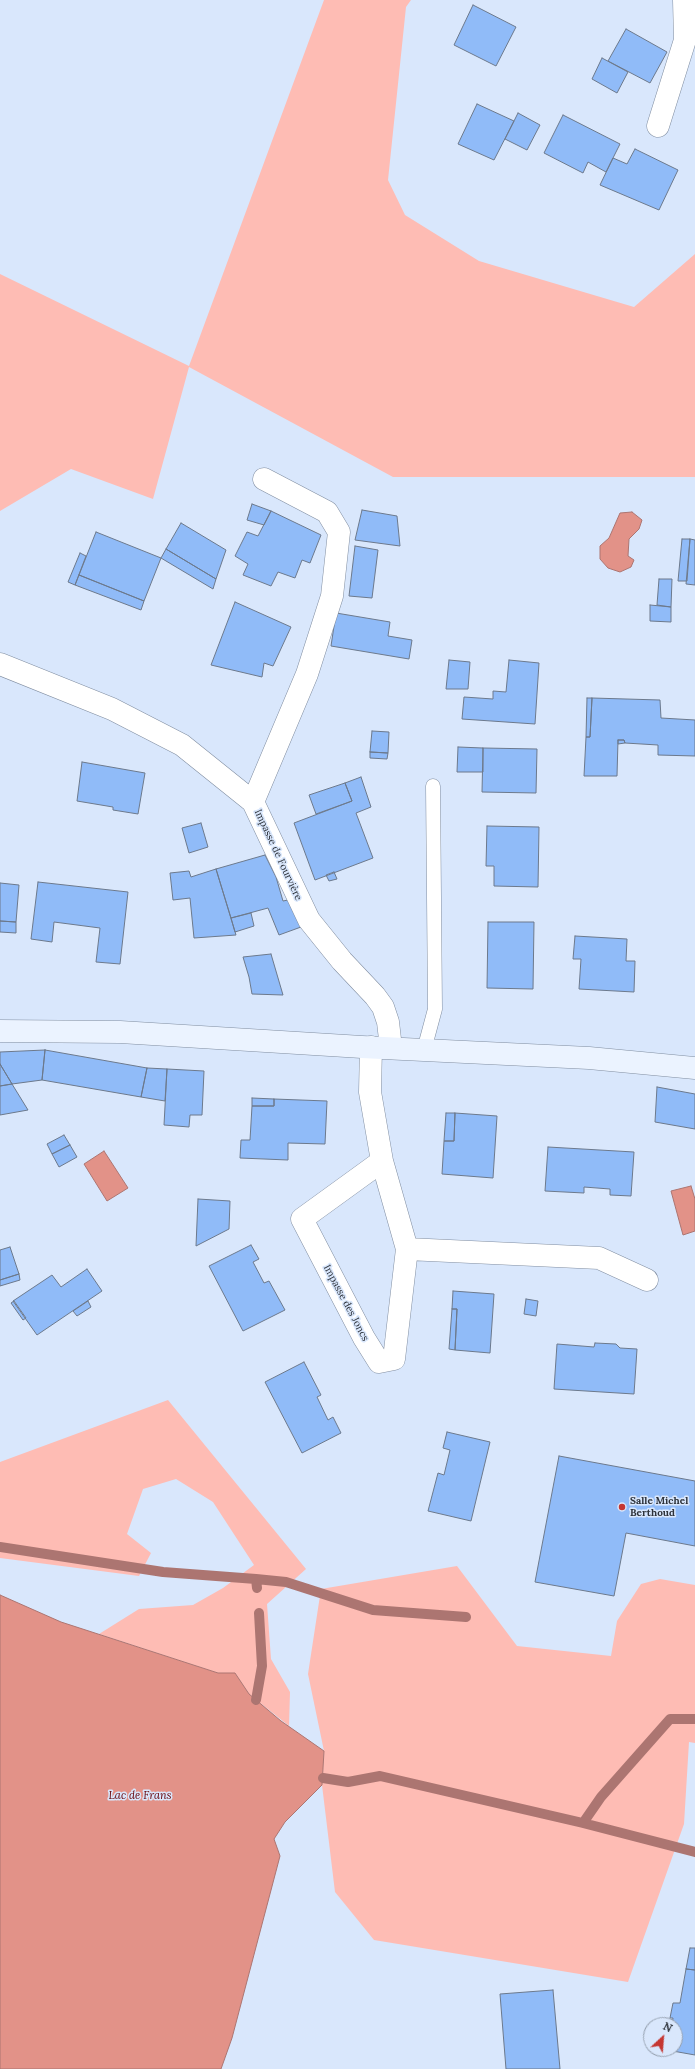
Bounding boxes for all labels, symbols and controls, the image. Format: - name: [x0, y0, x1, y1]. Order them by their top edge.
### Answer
- street label: Impasse de Fourvière: [252, 808, 304, 902]
- street label: Impasse des Joncs: [321, 1263, 371, 1343]
- place label: Salle Michel Berthoud: [630, 1495, 688, 1518]
- marker: Salle Michel Berthoud: [617, 1502, 627, 1512]
- water label: Lac de Frans: [109, 1789, 171, 1803]
- north arrow: [643, 2017, 683, 2057]
- text: N: [661, 2019, 675, 2035]

